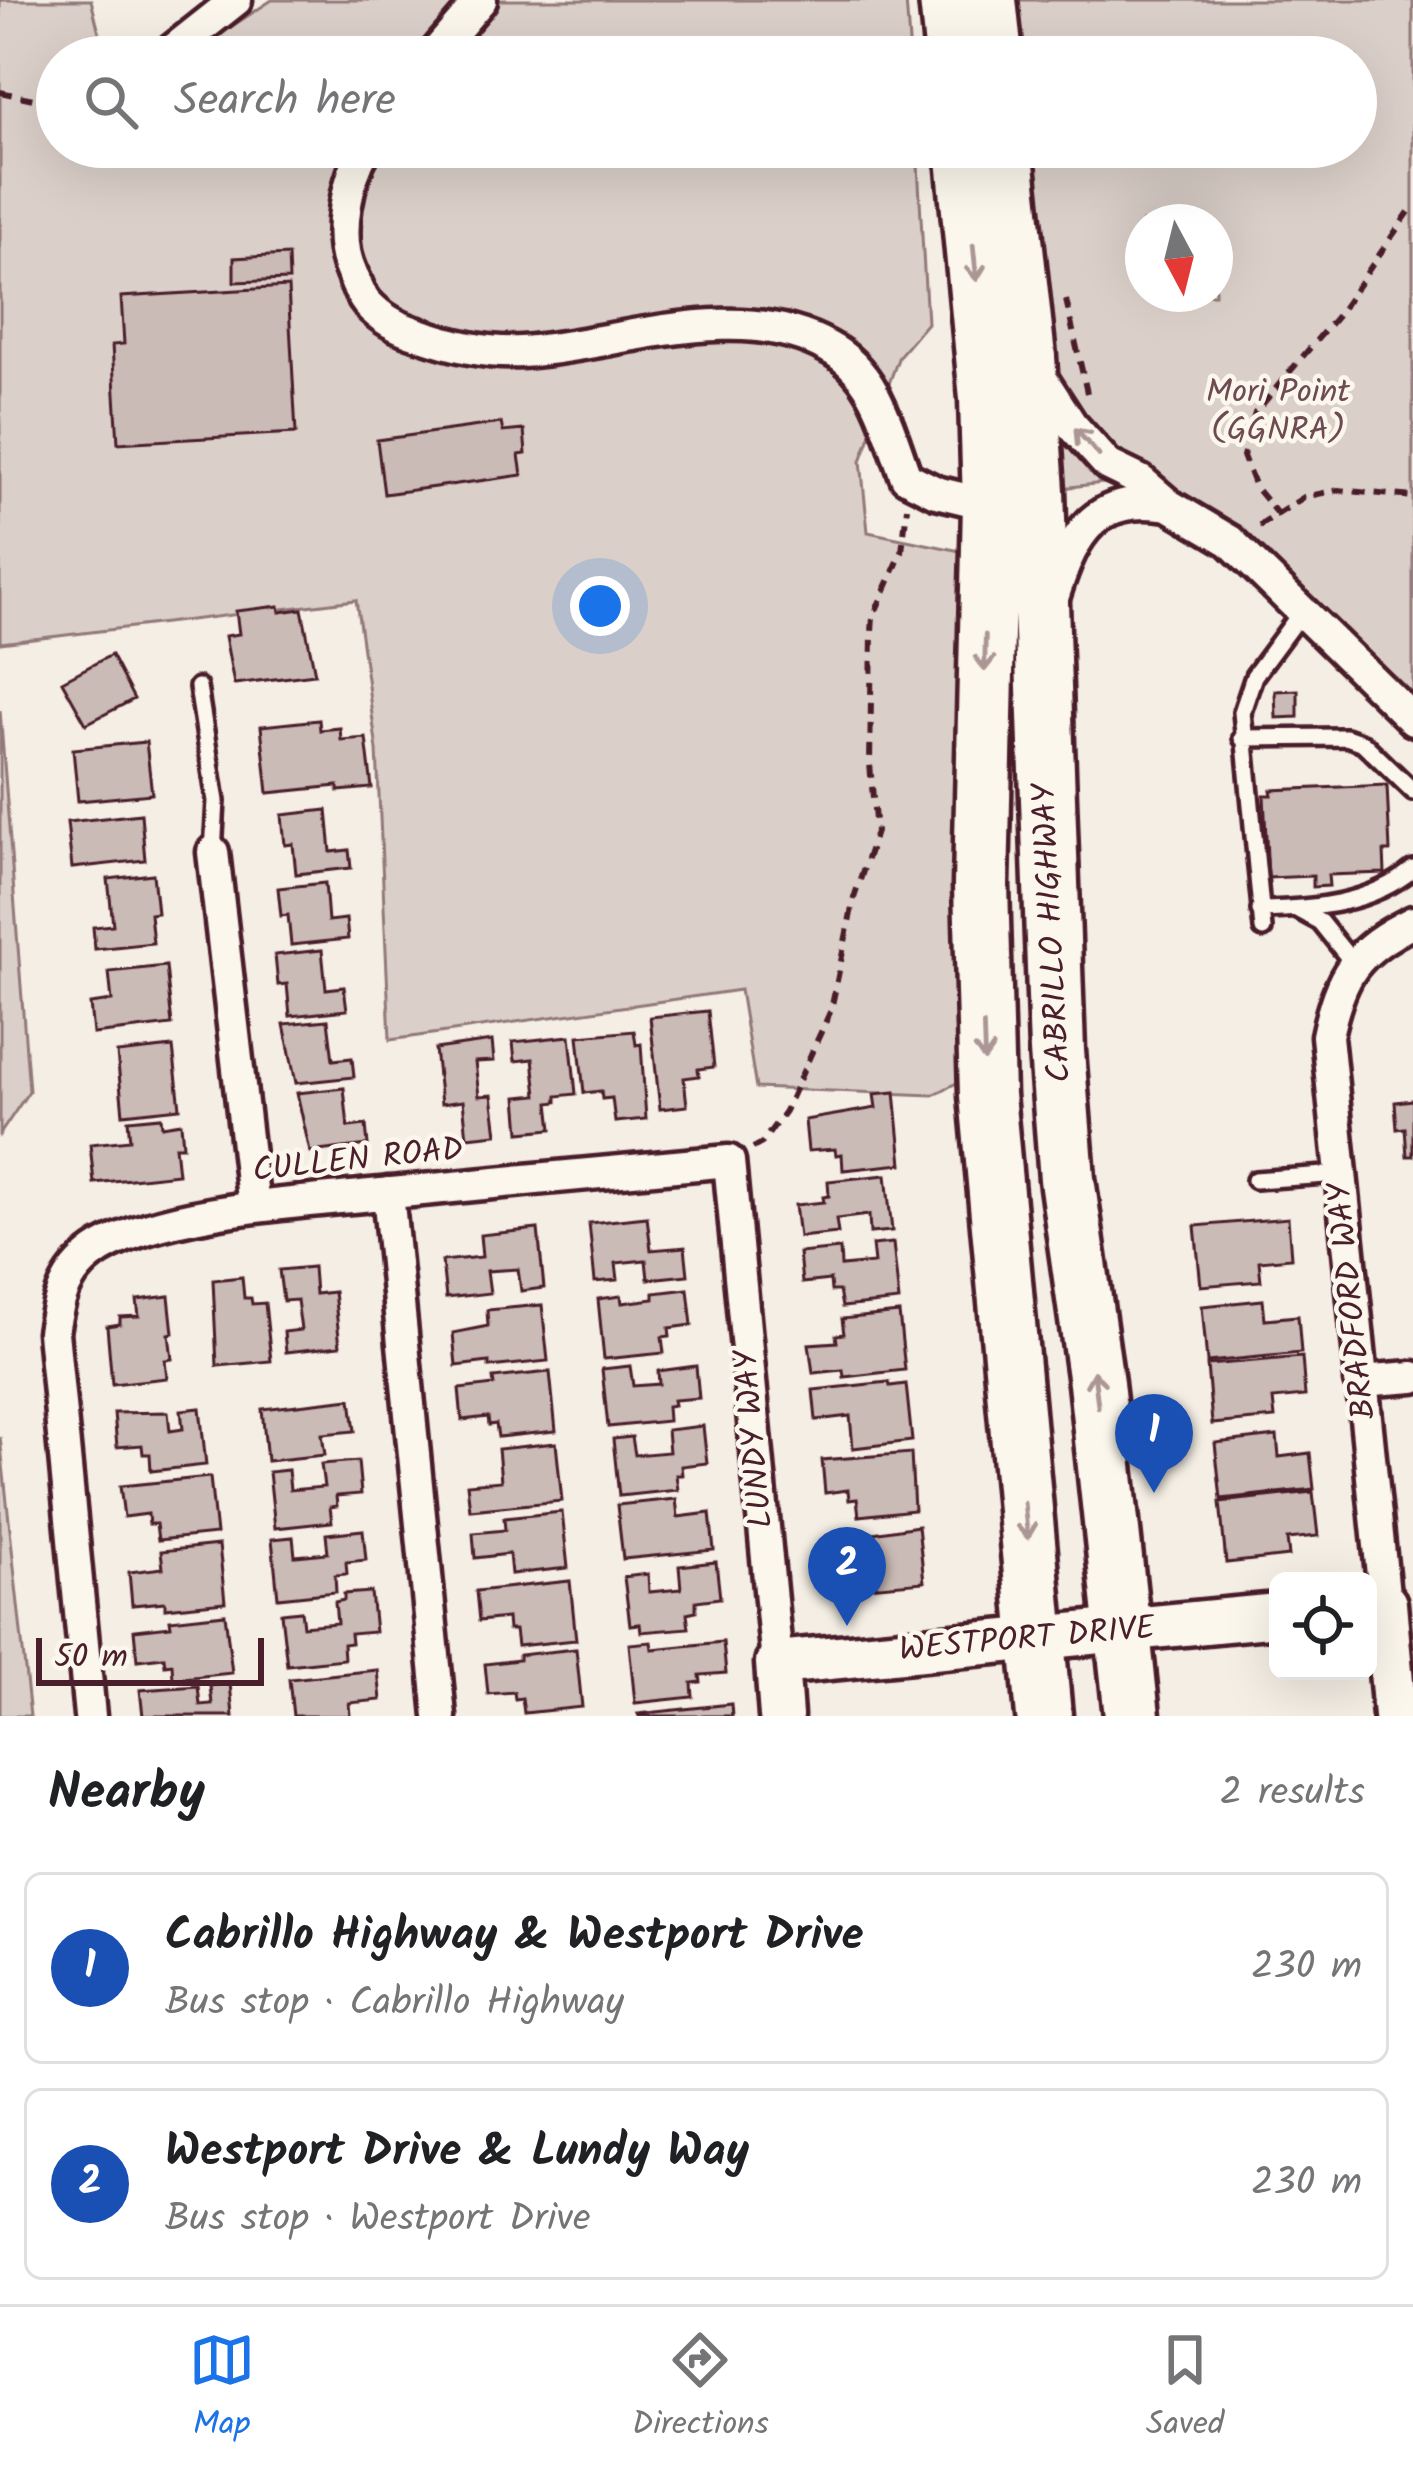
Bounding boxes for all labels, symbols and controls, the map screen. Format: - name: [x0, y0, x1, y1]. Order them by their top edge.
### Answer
- search box: [36, 36, 1377, 168]
- text: Search here: [174, 66, 396, 138]
- icon: search: [78, 69, 144, 135]
- north arrow: [1125, 204, 1233, 312]
- one-way arrow: [964, 243, 987, 282]
- park label: Mori Point (GGNRA): [1206, 367, 1351, 458]
- one-way arrow: [1074, 428, 1101, 458]
- your location: [570, 576, 630, 636]
- one-way arrow: [974, 633, 997, 672]
- street label: CABRILLO HIGHWAY: [1019, 780, 1087, 1084]
- one-way arrow: [973, 1023, 996, 1062]
- street label: CULLEN ROAD: [250, 1124, 466, 1198]
- street label: BRADFORD WAY: [1314, 1178, 1392, 1422]
- street label: LUNDY WAY: [721, 1346, 789, 1530]
- one-way arrow: [1085, 1370, 1107, 1409]
- pin: 1: [1115, 1394, 1193, 1493]
- one-way arrow: [1015, 1501, 1038, 1540]
- pin: 2: [808, 1527, 886, 1626]
- map controls: [1269, 1572, 1377, 1680]
- button: locate: [1269, 1572, 1377, 1680]
- street label: WESTPORT DRIVE: [897, 1602, 1158, 1678]
- scale bar: [36, 1632, 264, 1685]
- text: 50 m: [54, 1632, 128, 1685]
- text: Nearby: [48, 1754, 205, 1835]
- text: 2 results: [1220, 1763, 1365, 1825]
- text: Cabrillo Highway & Westport Drive: [165, 1901, 863, 1973]
- text: 1: [84, 1937, 96, 1999]
- text: 230 m: [1251, 1937, 1362, 1999]
- text: Bus stop · Cabrillo Highway: [165, 1973, 624, 2035]
- text: Westport Drive & Lundy Way: [165, 2117, 749, 2189]
- text: 2: [79, 2153, 101, 2215]
- text: 230 m: [1251, 2153, 1362, 2215]
- text: Bus stop · Westport Drive: [165, 2189, 590, 2251]
- tab: Map: [189, 2327, 255, 2452]
- tab: Directions: [632, 2327, 769, 2452]
- tab: Saved: [1146, 2327, 1224, 2452]

